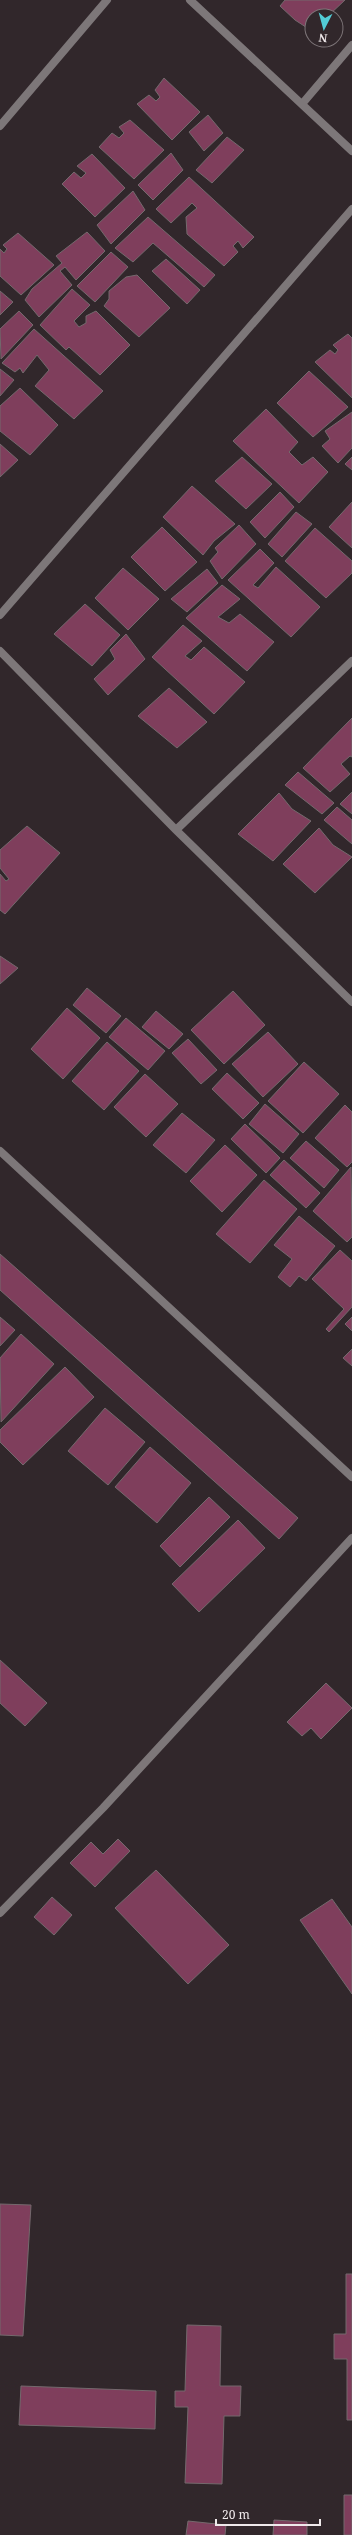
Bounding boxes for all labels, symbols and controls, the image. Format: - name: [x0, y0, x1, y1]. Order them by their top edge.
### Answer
- north arrow: [304, 8, 344, 48]
- text: N: [317, 30, 328, 46]
- scale bar: [216, 2501, 320, 2527]
- text: 20 m: [222, 2506, 250, 2523]

